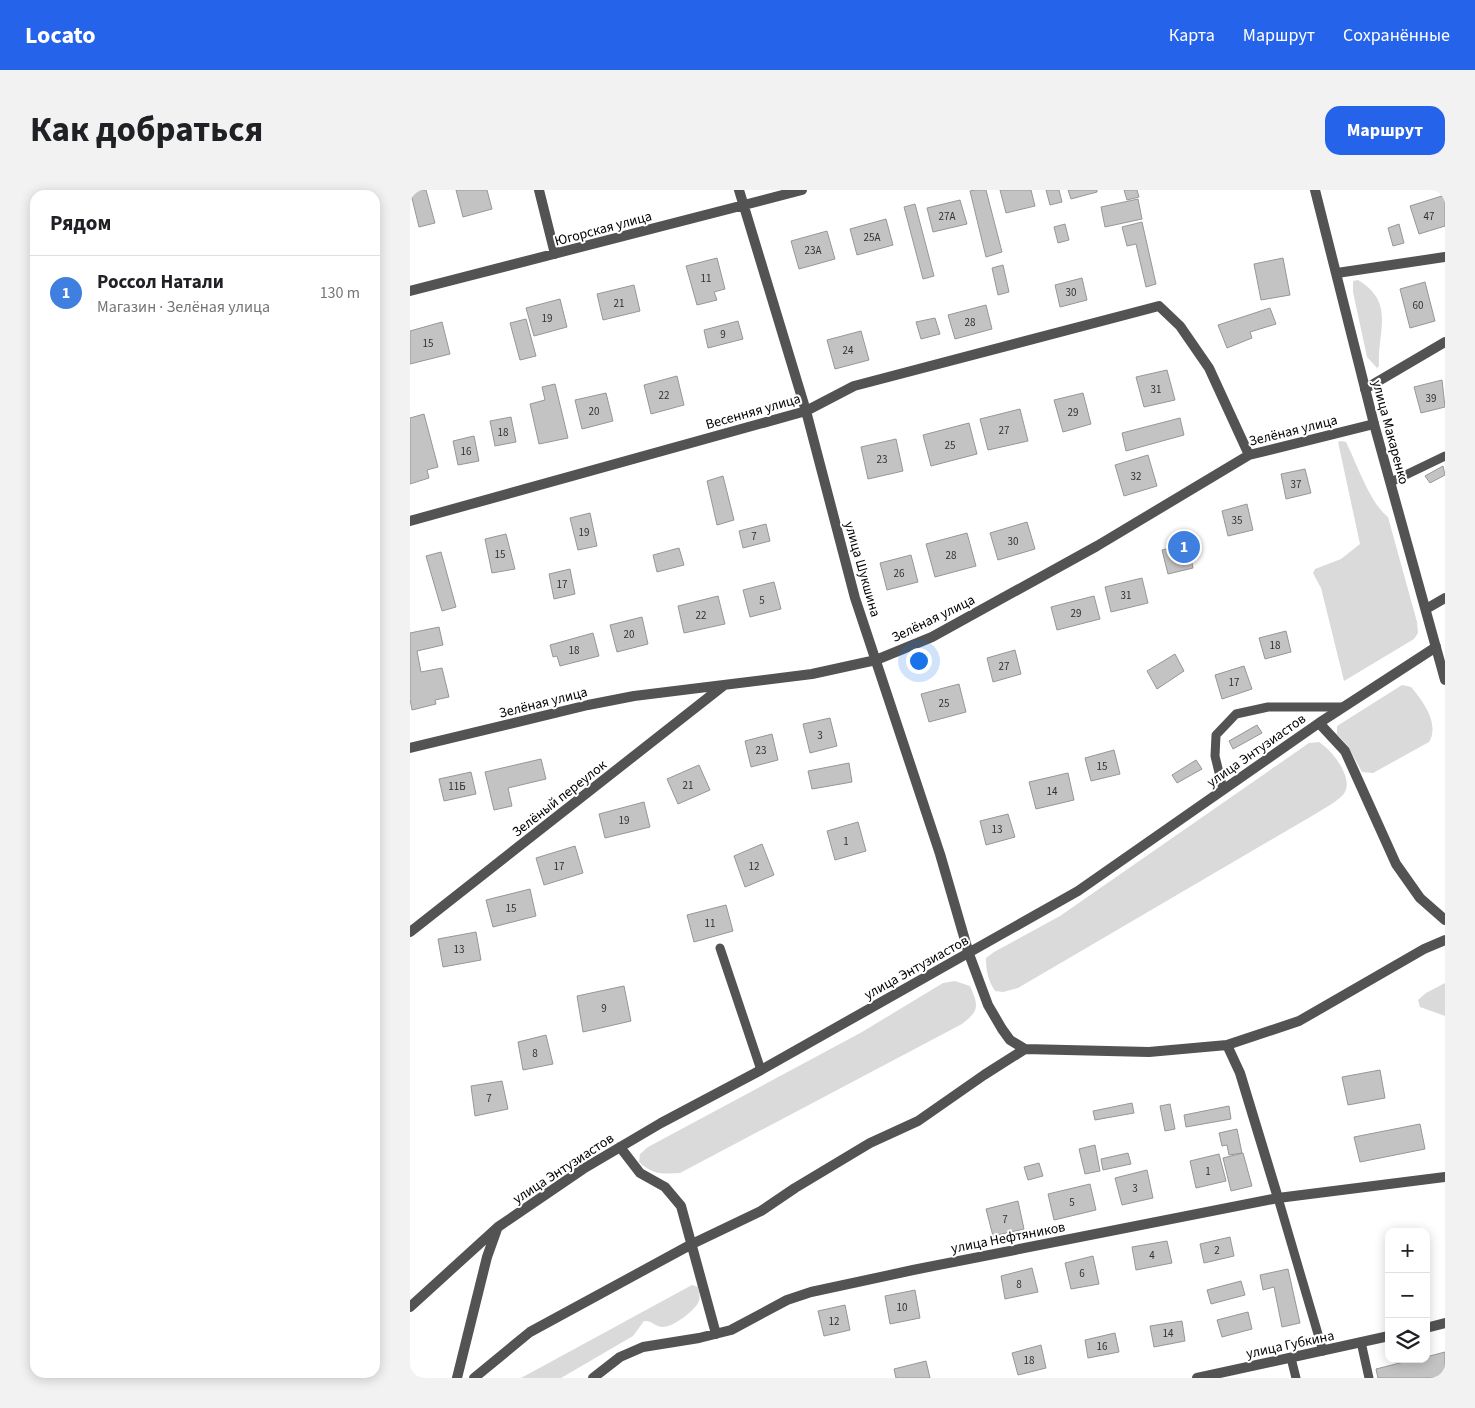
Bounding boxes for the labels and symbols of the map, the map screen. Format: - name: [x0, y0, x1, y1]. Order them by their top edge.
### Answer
- street label: Югорская улица: [552, 206, 654, 252]
- house number: 27А: [939, 209, 955, 224]
- house number: 47: [1424, 209, 1434, 224]
- house number: 25А: [864, 230, 880, 245]
- house number: 23А: [805, 243, 821, 258]
- house number: 11: [701, 271, 711, 286]
- house number: 30: [1066, 285, 1076, 300]
- house number: 21: [614, 296, 624, 311]
- house number: 60: [1413, 298, 1423, 313]
- house number: 19: [542, 311, 552, 326]
- house number: 28: [965, 315, 976, 330]
- house number: 9: [720, 327, 726, 342]
- house number: 15: [423, 336, 433, 351]
- house number: 24: [843, 343, 854, 358]
- street label: улица Макаренко: [1366, 378, 1414, 487]
- house number: 31: [1151, 382, 1161, 397]
- house number: 22: [659, 388, 669, 403]
- street label: Весенняя улица: [703, 389, 803, 435]
- house number: 39: [1426, 391, 1436, 406]
- house number: 20: [589, 404, 599, 419]
- house number: 29: [1068, 405, 1078, 420]
- street label: Зелёная улица: [1247, 410, 1340, 452]
- house number: 27: [999, 423, 1009, 438]
- house number: 18: [498, 425, 509, 440]
- house number: 25: [945, 438, 955, 453]
- house number: 16: [461, 444, 472, 459]
- house number: 23: [877, 452, 887, 467]
- house number: 32: [1131, 469, 1141, 484]
- house number: 37: [1291, 477, 1301, 492]
- house number: 35: [1232, 513, 1242, 528]
- street label: улица Шукшина: [839, 519, 885, 619]
- house number: 19: [579, 525, 589, 540]
- pin: 1: [1168, 528, 1200, 566]
- house number: 7: [751, 529, 757, 544]
- house number: 30: [1008, 534, 1018, 549]
- house number: 15: [495, 547, 505, 562]
- house number: 28: [946, 548, 957, 563]
- house number: 26: [894, 566, 905, 581]
- house number: 17: [557, 577, 567, 592]
- house number: 31: [1121, 588, 1131, 603]
- street label: Зелёная улица: [888, 590, 979, 648]
- house number: 5: [759, 593, 765, 608]
- house number: 29: [1071, 606, 1081, 621]
- house number: 22: [696, 608, 706, 623]
- house number: 20: [624, 627, 634, 642]
- house number: 18: [1270, 638, 1281, 653]
- house number: 18: [569, 643, 580, 658]
- your location: [906, 648, 932, 674]
- house number: 27: [999, 659, 1009, 674]
- house number: 17: [1229, 675, 1239, 690]
- street label: Зелёная улица: [497, 682, 590, 724]
- house number: 25: [939, 696, 949, 711]
- street label: улица Энтузиастов: [1203, 709, 1310, 792]
- house number: 3: [817, 728, 823, 743]
- house number: 23: [756, 743, 766, 758]
- street label: Зелёный переулок: [508, 756, 611, 842]
- house number: 15: [1097, 759, 1107, 774]
- house number: 21: [683, 778, 693, 793]
- house number: 11Б: [448, 779, 466, 794]
- house number: 14: [1047, 784, 1058, 799]
- house number: 19: [619, 813, 629, 828]
- house number: 13: [992, 822, 1002, 837]
- house number: 1: [843, 834, 849, 849]
- house number: 17: [554, 859, 564, 874]
- house number: 12: [749, 859, 759, 874]
- house number: 15: [506, 901, 516, 916]
- house number: 11: [705, 916, 715, 931]
- street label: улица Энтузиастов: [861, 931, 972, 1005]
- house number: 13: [454, 942, 464, 957]
- house number: 9: [601, 1001, 607, 1016]
- house number: 8: [532, 1046, 538, 1061]
- house number: 7: [486, 1091, 492, 1106]
- street label: улица Энтузиастов: [509, 1129, 618, 1209]
- house number: 1: [1205, 1164, 1211, 1179]
- house number: 3: [1132, 1181, 1138, 1196]
- house number: 5: [1069, 1195, 1075, 1210]
- house number: 7: [1002, 1212, 1008, 1227]
- street label: улица Нефтяников: [949, 1217, 1067, 1259]
- house number: 2: [1214, 1243, 1220, 1258]
- house number: 4: [1149, 1248, 1155, 1263]
- house number: 6: [1079, 1266, 1085, 1281]
- house number: 8: [1016, 1277, 1022, 1292]
- house number: 10: [897, 1300, 907, 1315]
- house number: 12: [829, 1314, 839, 1329]
- house number: 14: [1163, 1326, 1174, 1341]
- street label: улица Губкина: [1244, 1326, 1336, 1364]
- house number: 16: [1097, 1339, 1108, 1354]
- house number: 18: [1024, 1353, 1035, 1368]

